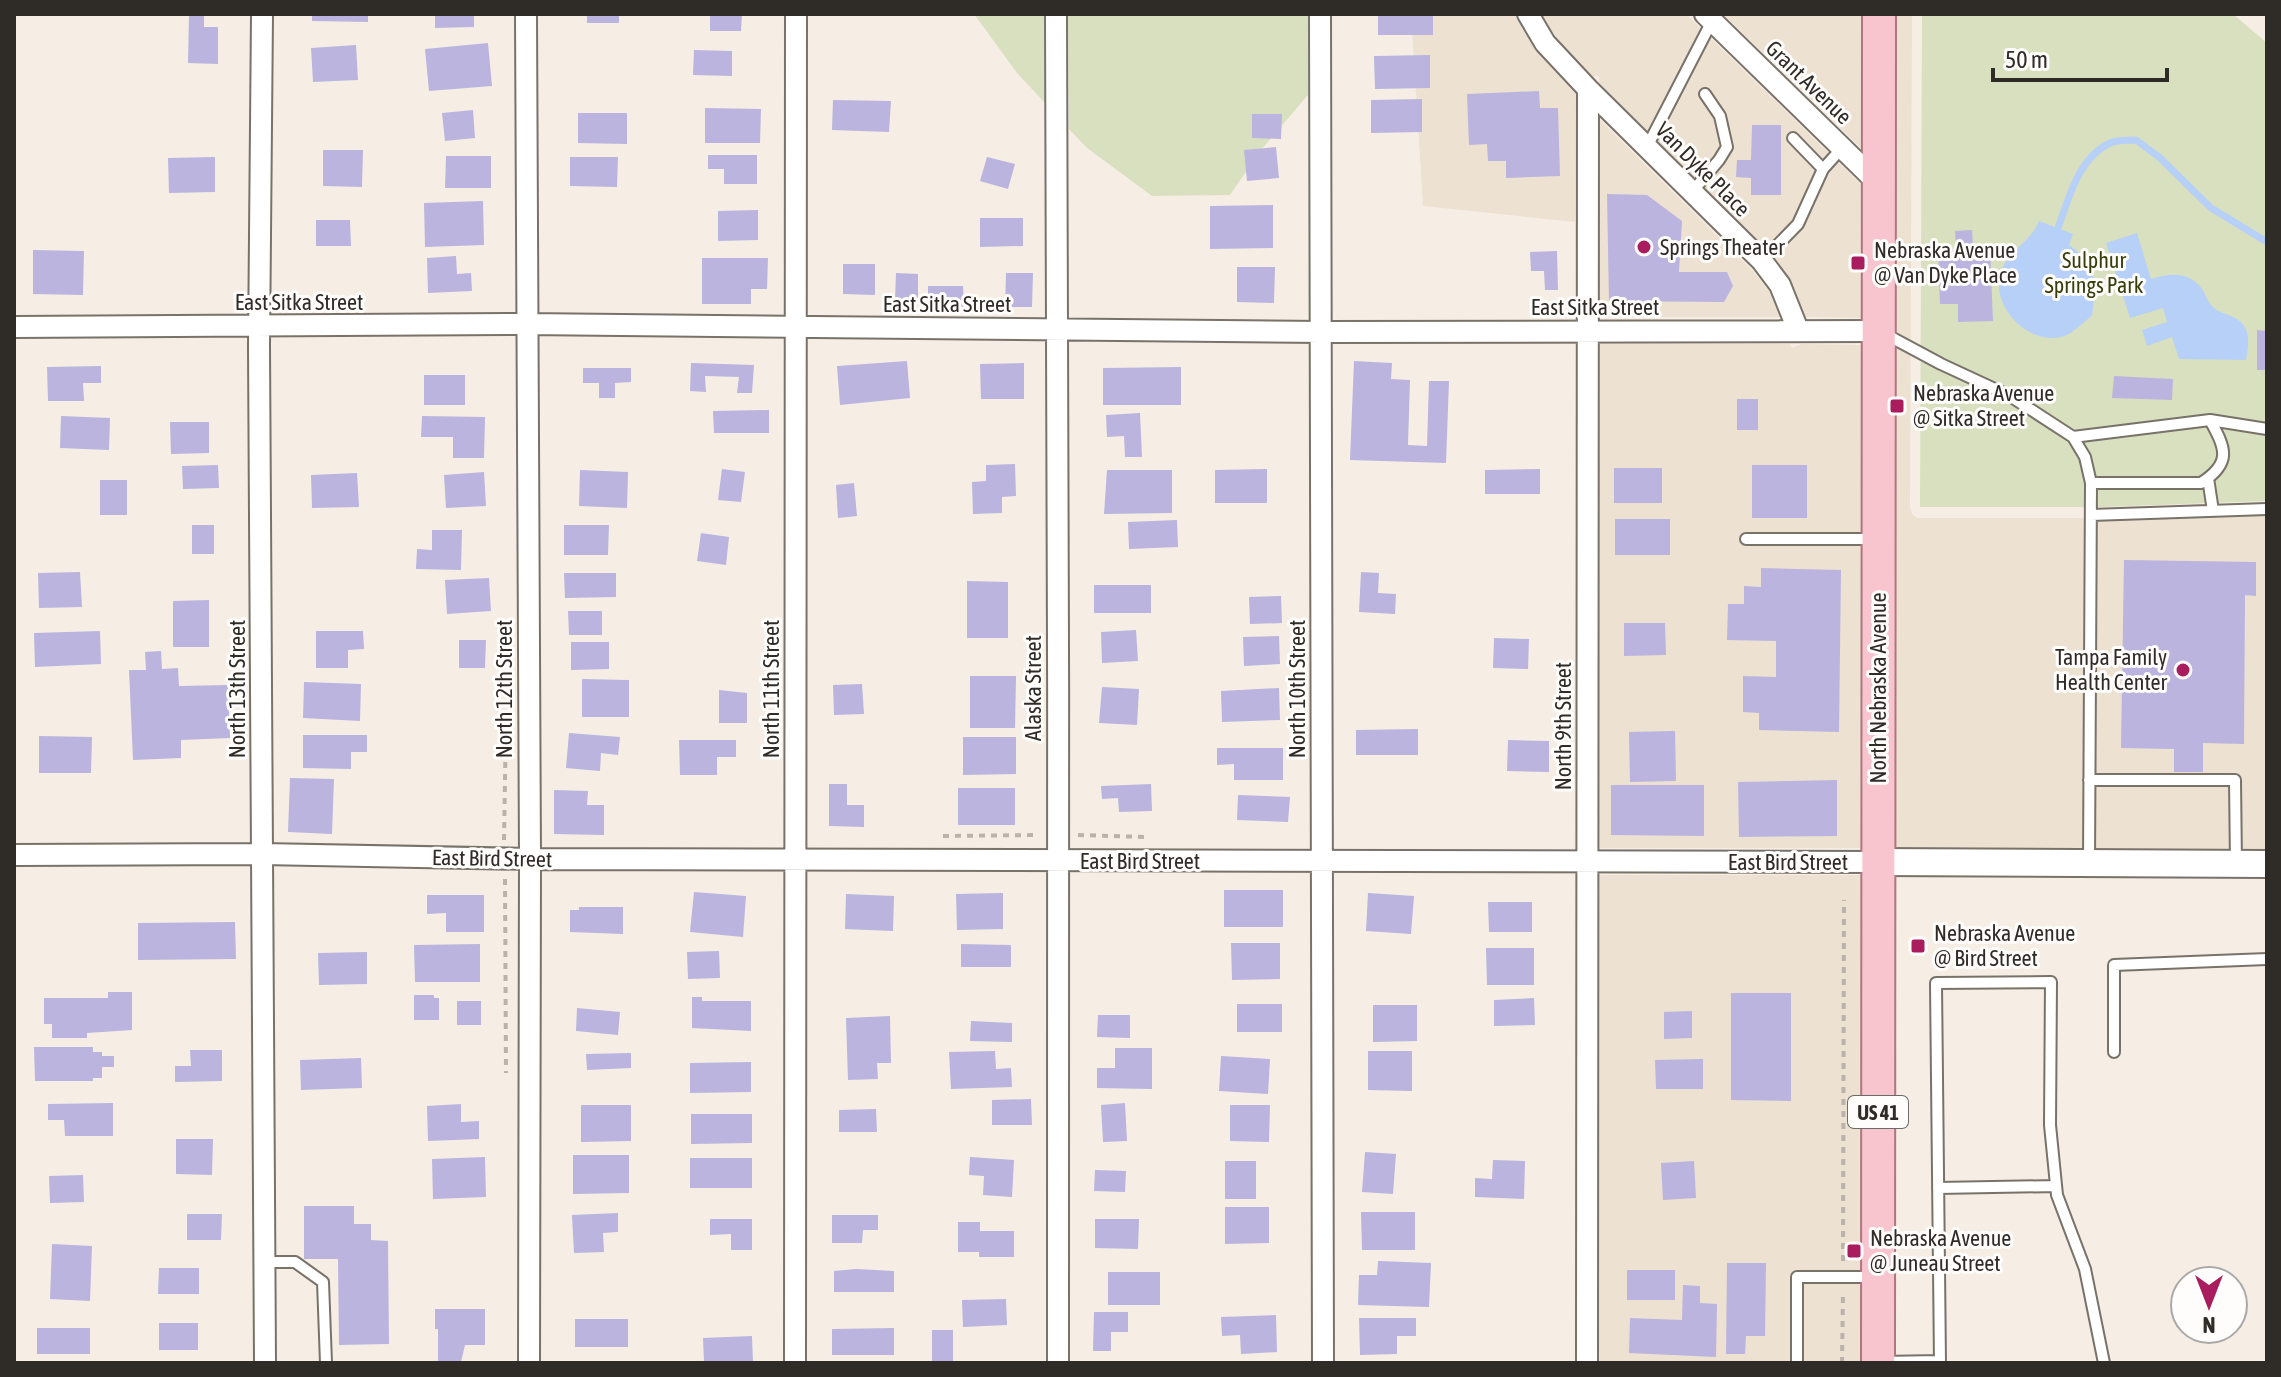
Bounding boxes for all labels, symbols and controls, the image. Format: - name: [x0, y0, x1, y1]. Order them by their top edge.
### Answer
- scale bar: [1993, 32, 2167, 82]
- street label: Grant Avenue: [1761, 35, 1857, 129]
- text: 50 m: [2005, 46, 2048, 73]
- street label: Van Dyke Place: [1650, 116, 1756, 222]
- place label: Springs Theater: [1660, 234, 1785, 260]
- place label: Nebraska Avenue @ Van Dyke Place: [1874, 237, 2017, 288]
- marker: Springs Theater: [1635, 238, 1653, 256]
- park label: Sulphur Springs Park: [2045, 247, 2144, 298]
- marker: Nebraska Avenue @ Van Dyke Place: [1849, 254, 1867, 272]
- street label: East Sitka Street: [235, 289, 363, 315]
- street label: East Sitka Street: [883, 291, 1011, 317]
- street label: East Sitka Street: [1531, 294, 1659, 320]
- place label: Nebraska Avenue @ Sitka Street: [1913, 380, 2054, 431]
- marker: Nebraska Avenue @ Sitka Street: [1888, 397, 1906, 415]
- street label: North Nebraska Avenue: [1865, 593, 1891, 783]
- street label: North 13th Street: [224, 620, 250, 758]
- street label: North 12th Street: [491, 620, 517, 758]
- street label: North 11th Street: [758, 620, 784, 758]
- street label: North 10th Street: [1284, 620, 1310, 758]
- street label: Alaska Street: [1020, 635, 1046, 741]
- place label: Tampa Family Health Center: [2055, 644, 2167, 695]
- marker: Tampa Family Health Center: [2174, 661, 2192, 679]
- street label: North 9th Street: [1550, 662, 1576, 790]
- street label: East Bird Street: [432, 844, 552, 872]
- street label: East Bird Street: [1080, 848, 1200, 874]
- street label: East Bird Street: [1728, 849, 1848, 875]
- place label: Nebraska Avenue @ Bird Street: [1934, 920, 2075, 971]
- marker: Nebraska Avenue @ Bird Street: [1909, 937, 1927, 955]
- road number: US 41: [1848, 1096, 1908, 1128]
- place label: Nebraska Avenue @ Juneau Street: [1870, 1225, 2011, 1276]
- marker: Nebraska Avenue @ Juneau Street: [1845, 1242, 1863, 1260]
- north arrow: [2169, 1265, 2249, 1345]
- text: N: [2203, 1312, 2215, 1338]

